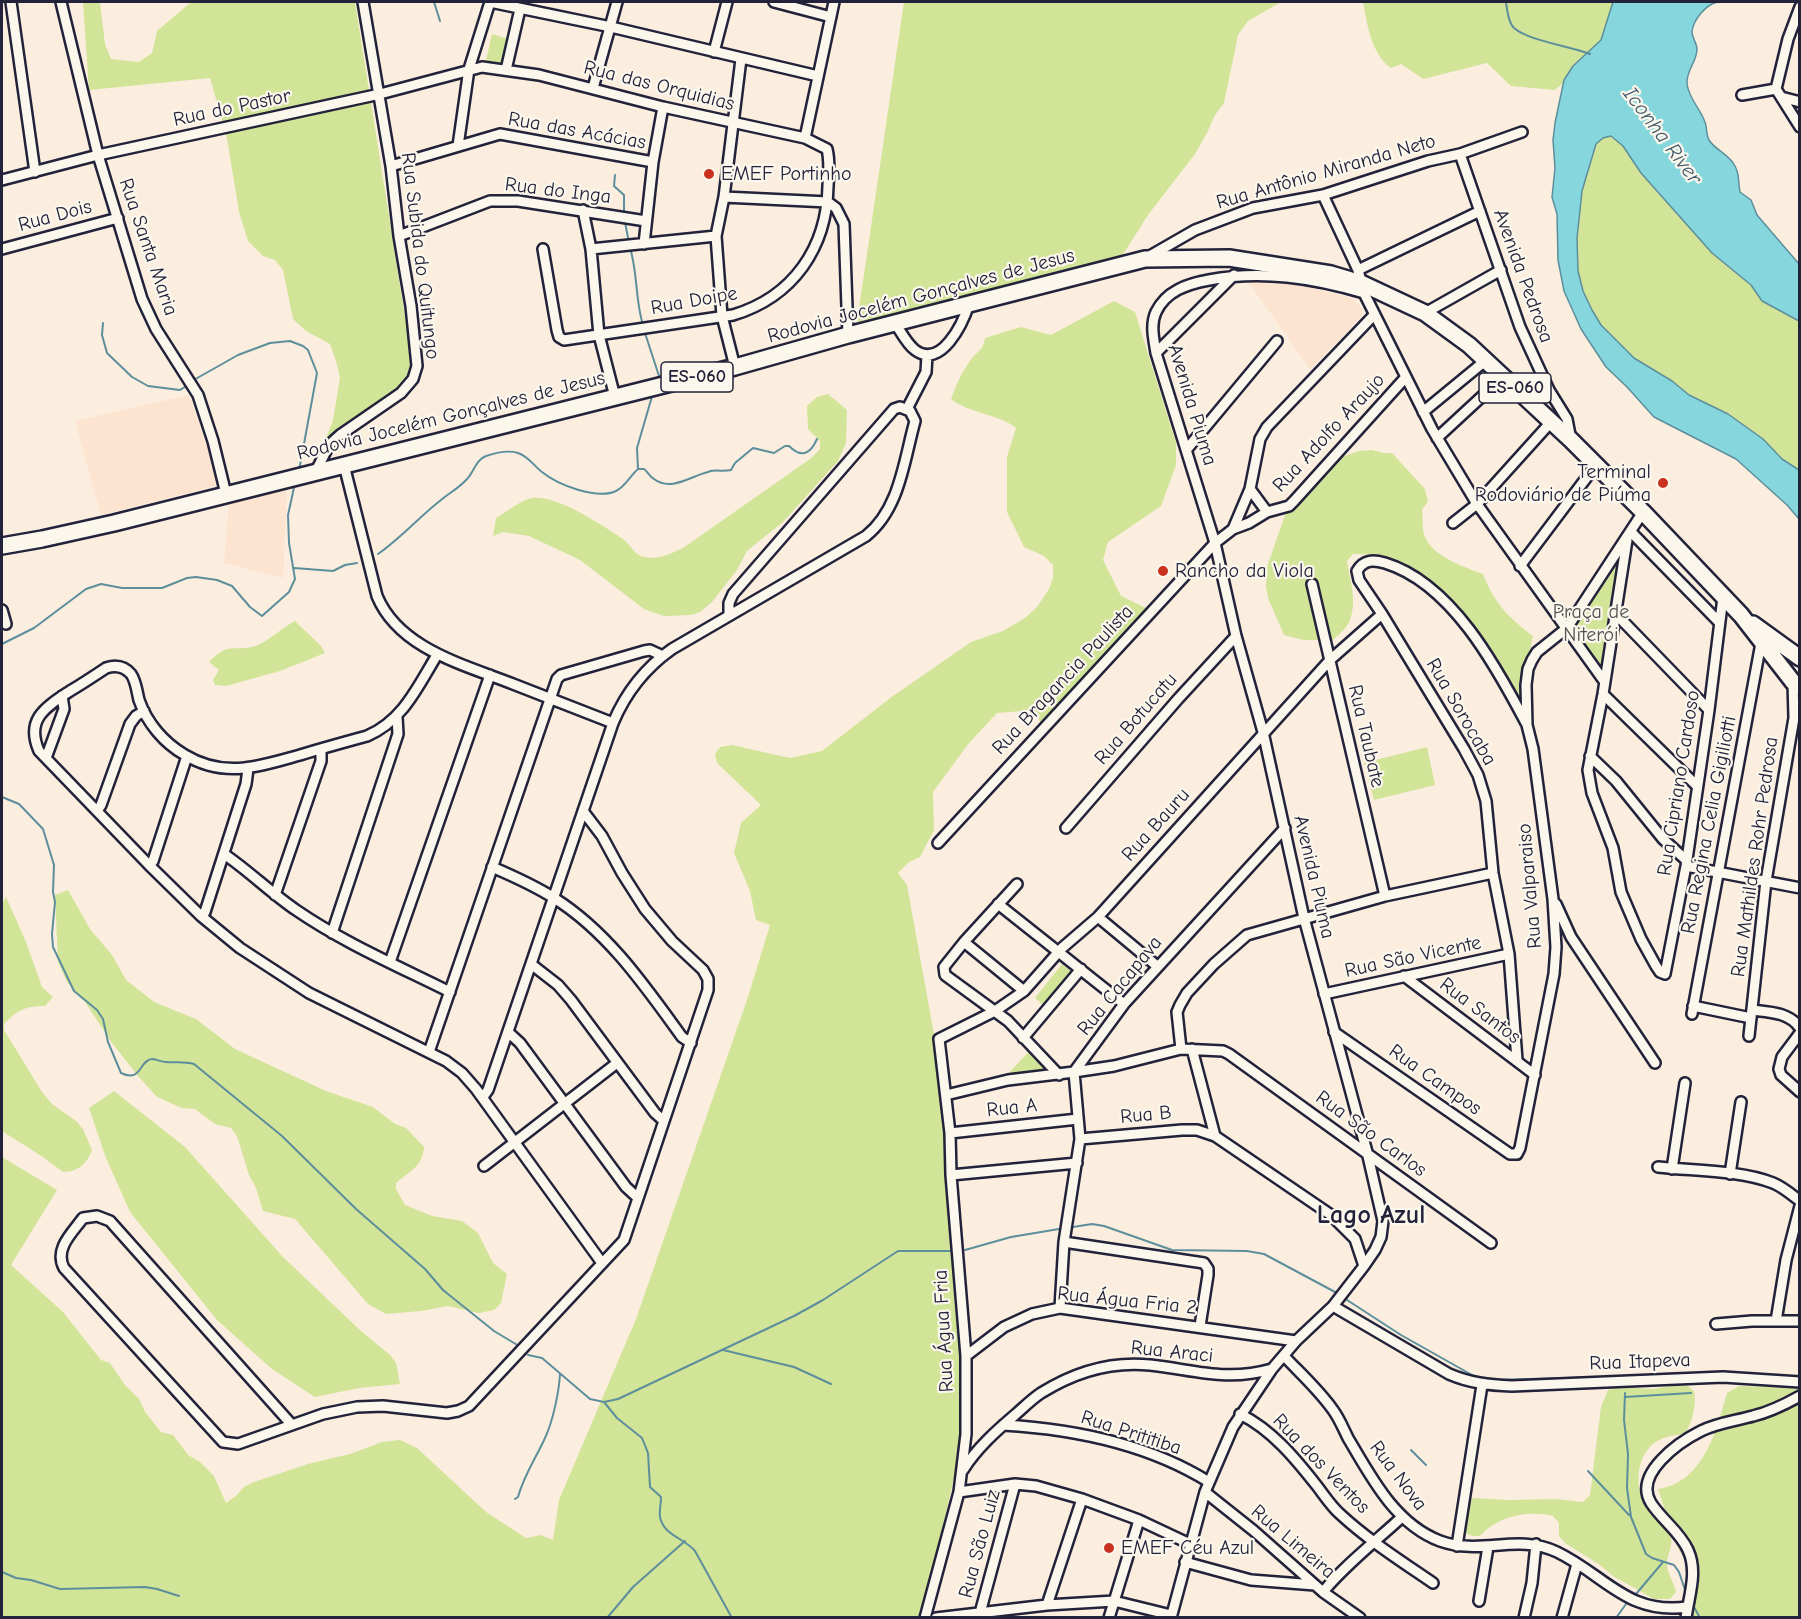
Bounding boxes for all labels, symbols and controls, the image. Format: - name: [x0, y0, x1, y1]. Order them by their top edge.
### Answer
- street label: Rua das Orquidias: [581, 56, 737, 116]
- water label: Iconha River: [1617, 82, 1707, 190]
- street label: Rua do Pastor: [171, 84, 293, 132]
- street label: Rua das Acácias: [506, 107, 648, 155]
- street label: Rua Antônio Miranda Neto: [1214, 129, 1438, 215]
- street label: Rua Subida do Quitungo: [395, 151, 445, 361]
- place label: EMEF Portinho: [721, 162, 852, 186]
- marker: EMEF Portinho: [702, 167, 716, 181]
- street label: Rua do Inga: [504, 173, 612, 209]
- street label: Rua Santa Maria: [113, 175, 183, 319]
- street label: Rua Dois: [16, 195, 94, 237]
- street label: Avenida Pedrosa: [1488, 206, 1558, 346]
- street label: Rodovia Jocelém Gonçalves de Jesus: [765, 243, 1077, 349]
- street label: Rua Doipe: [649, 282, 739, 320]
- street label: Avenida Piuma: [1162, 341, 1222, 469]
- road number: ES-060: [661, 362, 733, 392]
- street label: Rodovia Jocelém Gonçalves de Jesus: [294, 366, 608, 466]
- street label: Rua Adolfo Araujo: [1268, 369, 1390, 497]
- road number: ES-060: [1479, 373, 1551, 403]
- place label: Terminal Rodoviário de Piúma: [1475, 460, 1651, 507]
- marker: Terminal Rodoviário de Piúma: [1656, 476, 1670, 490]
- place label: Rancho da Viola: [1175, 559, 1314, 583]
- marker: Rancho da Viola: [1156, 564, 1170, 578]
- street label: Rua Bragancia Paulista: [987, 600, 1139, 760]
- park label: Praça de Niterói: [1553, 600, 1629, 647]
- street label: Rua Sorocaba: [1421, 654, 1501, 770]
- street label: Rua Botucatu: [1090, 668, 1182, 770]
- street label: Rua Taubate: [1343, 682, 1389, 790]
- street label: Rua Cipriano Cardoso: [1652, 689, 1706, 877]
- street label: Rua Regina Celia Gigiliotti: [1676, 714, 1742, 936]
- street label: Rua Mathildes Rohr Pedrosa: [1726, 735, 1784, 979]
- street label: Rua Bauru: [1117, 783, 1195, 867]
- street label: Avenida Piuma: [1288, 813, 1340, 941]
- street label: Rua Valparaiso: [1513, 822, 1547, 950]
- street label: Rua Cacapava: [1073, 931, 1167, 1041]
- street label: Rua São Vicente: [1343, 931, 1483, 983]
- street label: Rua Santos: [1435, 973, 1525, 1049]
- street label: Rua Campos: [1384, 1039, 1486, 1121]
- street label: Rua São Carlos: [1311, 1086, 1431, 1182]
- street label: Rua A: [986, 1093, 1038, 1123]
- street label: Rua B: [1119, 1101, 1173, 1129]
- district label: Lago Azul: [1317, 1200, 1425, 1232]
- street label: Rua Água Fria: [929, 1269, 959, 1393]
- street label: Rua Água Fria 2: [1056, 1282, 1198, 1320]
- street label: Rua Araci: [1130, 1336, 1214, 1368]
- street label: Rua Itapeva: [1589, 1348, 1691, 1376]
- street label: Rua Prititiba: [1078, 1405, 1184, 1461]
- street label: Rua dos Ventos: [1267, 1409, 1375, 1519]
- street label: Rua Nova: [1364, 1436, 1432, 1516]
- street label: Rua São Luiz: [954, 1487, 1006, 1601]
- street label: Rua Limeira: [1246, 1500, 1340, 1584]
- place label: EMEF Céu Azul: [1121, 1536, 1254, 1560]
- marker: EMEF Céu Azul: [1102, 1541, 1116, 1555]

